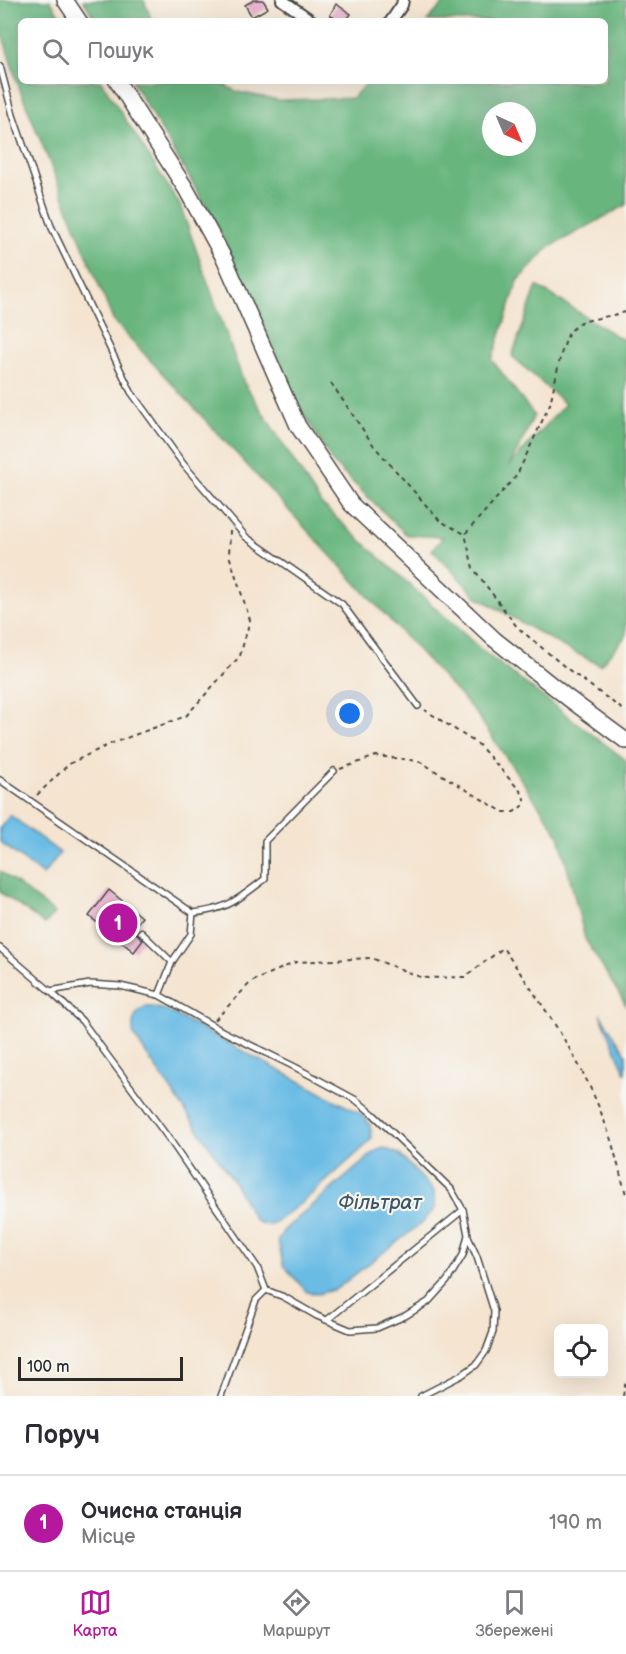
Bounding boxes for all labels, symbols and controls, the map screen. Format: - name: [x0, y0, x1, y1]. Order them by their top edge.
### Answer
- search box: [18, 18, 608, 84]
- icon: search: [39, 35, 72, 68]
- text: Пошук: [87, 38, 154, 65]
- north arrow: [482, 102, 536, 156]
- your location: [335, 699, 364, 728]
- pin: 1: [98, 900, 138, 946]
- water label: Фільтрат: [338, 1191, 423, 1215]
- map controls: [554, 1324, 608, 1378]
- button: locate: [554, 1324, 608, 1378]
- scale bar: [18, 1354, 183, 1382]
- text: 100 m: [27, 1358, 70, 1377]
- text: Поруч: [24, 1420, 100, 1451]
- text: Очисна станція: [81, 1498, 242, 1525]
- text: 1: [39, 1511, 48, 1535]
- text: 190 m: [549, 1511, 602, 1535]
- text: Місце: [81, 1525, 135, 1549]
- tab: Карта: [72, 1586, 118, 1641]
- tab: Маршрут: [262, 1586, 331, 1641]
- tab: Збережені: [475, 1586, 554, 1641]

